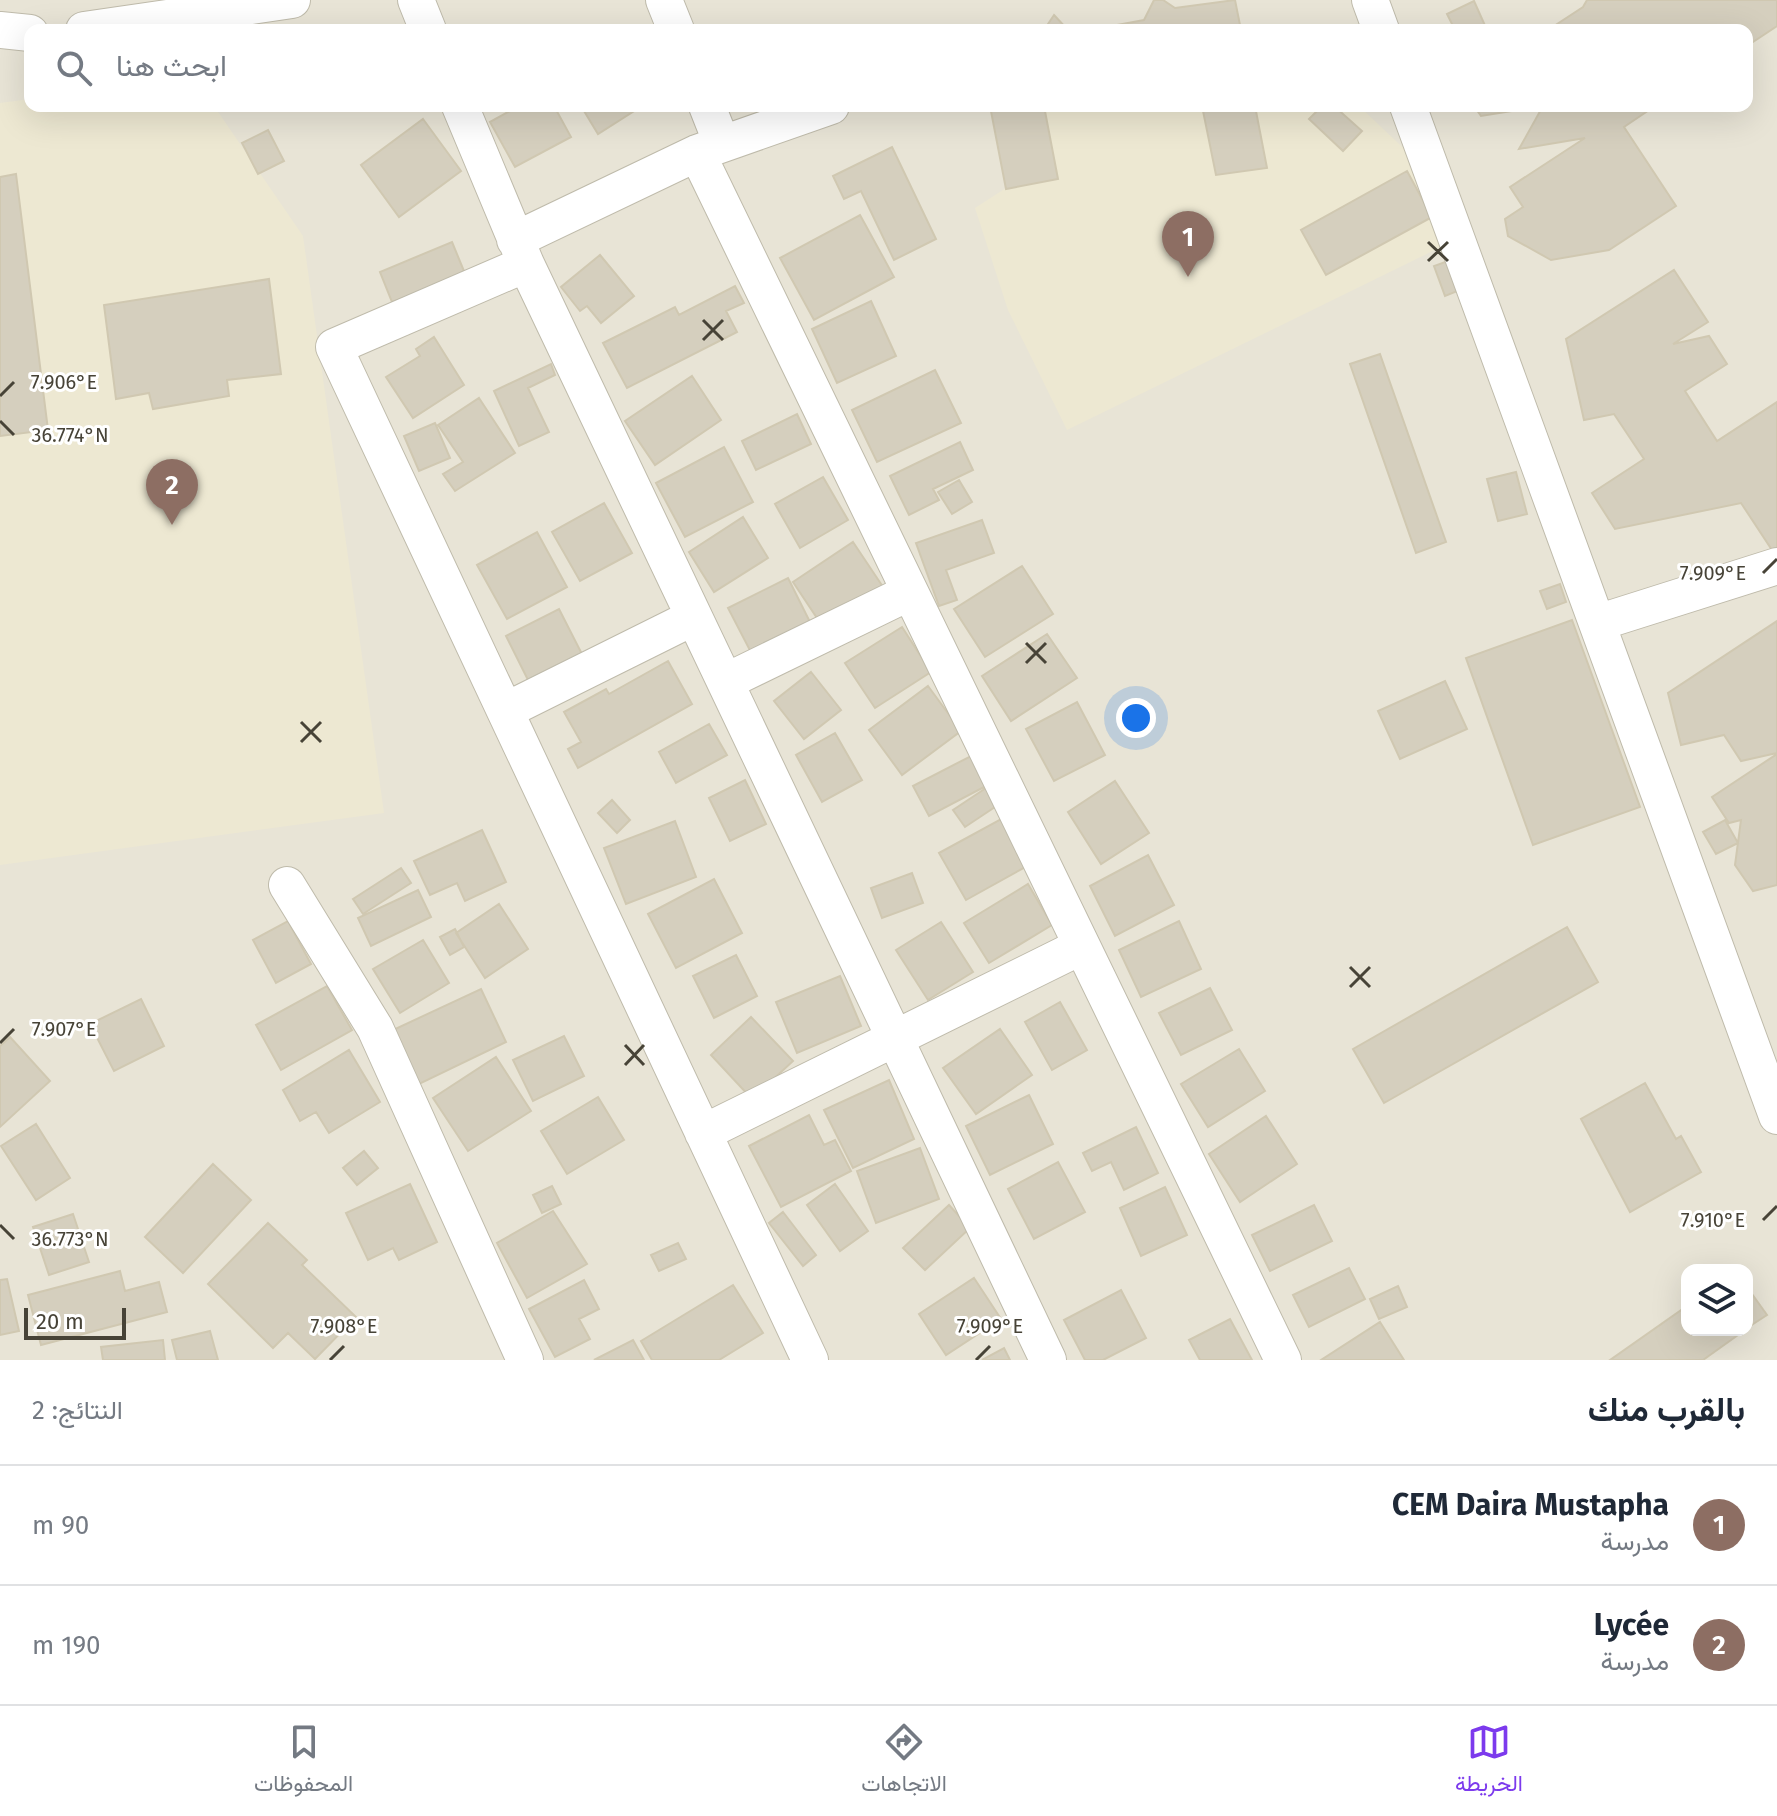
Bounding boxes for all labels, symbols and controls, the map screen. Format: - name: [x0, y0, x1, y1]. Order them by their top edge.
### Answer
- search box: [24, 24, 1753, 112]
- icon: search: [52, 46, 96, 90]
- text: ابحث هنا: [116, 48, 227, 84]
- pin: 1: [1162, 211, 1214, 277]
- text: 7.906°E: [31, 370, 97, 394]
- text: 36.774°N: [31, 423, 109, 447]
- pin: 2: [146, 459, 198, 525]
- text: 7.909°E: [1680, 561, 1746, 585]
- your location: [1116, 698, 1156, 738]
- text: 7.907°E: [32, 1017, 96, 1041]
- text: 7.910°E: [1681, 1208, 1745, 1232]
- text: 36.773°N: [31, 1227, 109, 1251]
- map controls: [1681, 1264, 1753, 1336]
- button: layers: [1681, 1264, 1753, 1336]
- scale bar: [24, 1304, 126, 1340]
- text: 20 m: [36, 1308, 84, 1335]
- text: 7.908°E: [310, 1314, 378, 1338]
- text: 7.909°E: [957, 1314, 1023, 1338]
- text: بالقرب منك: [1588, 1389, 1745, 1430]
- text: النتائج: 2: [32, 1395, 123, 1426]
- text: CEM Daira Mustapha: [1392, 1487, 1669, 1523]
- text: 90 m: [32, 1510, 89, 1541]
- text: 1: [1713, 1510, 1725, 1541]
- text: مدرسة: [1600, 1526, 1669, 1557]
- text: Lycée: [1594, 1607, 1669, 1643]
- text: 190 m: [32, 1630, 101, 1661]
- text: 2: [1712, 1630, 1726, 1661]
- text: مدرسة: [1600, 1646, 1669, 1677]
- tab: المحفوظات: [254, 1720, 353, 1803]
- tab: الاتجاهات: [861, 1720, 947, 1803]
- tab: الخريطة: [1455, 1720, 1523, 1803]

